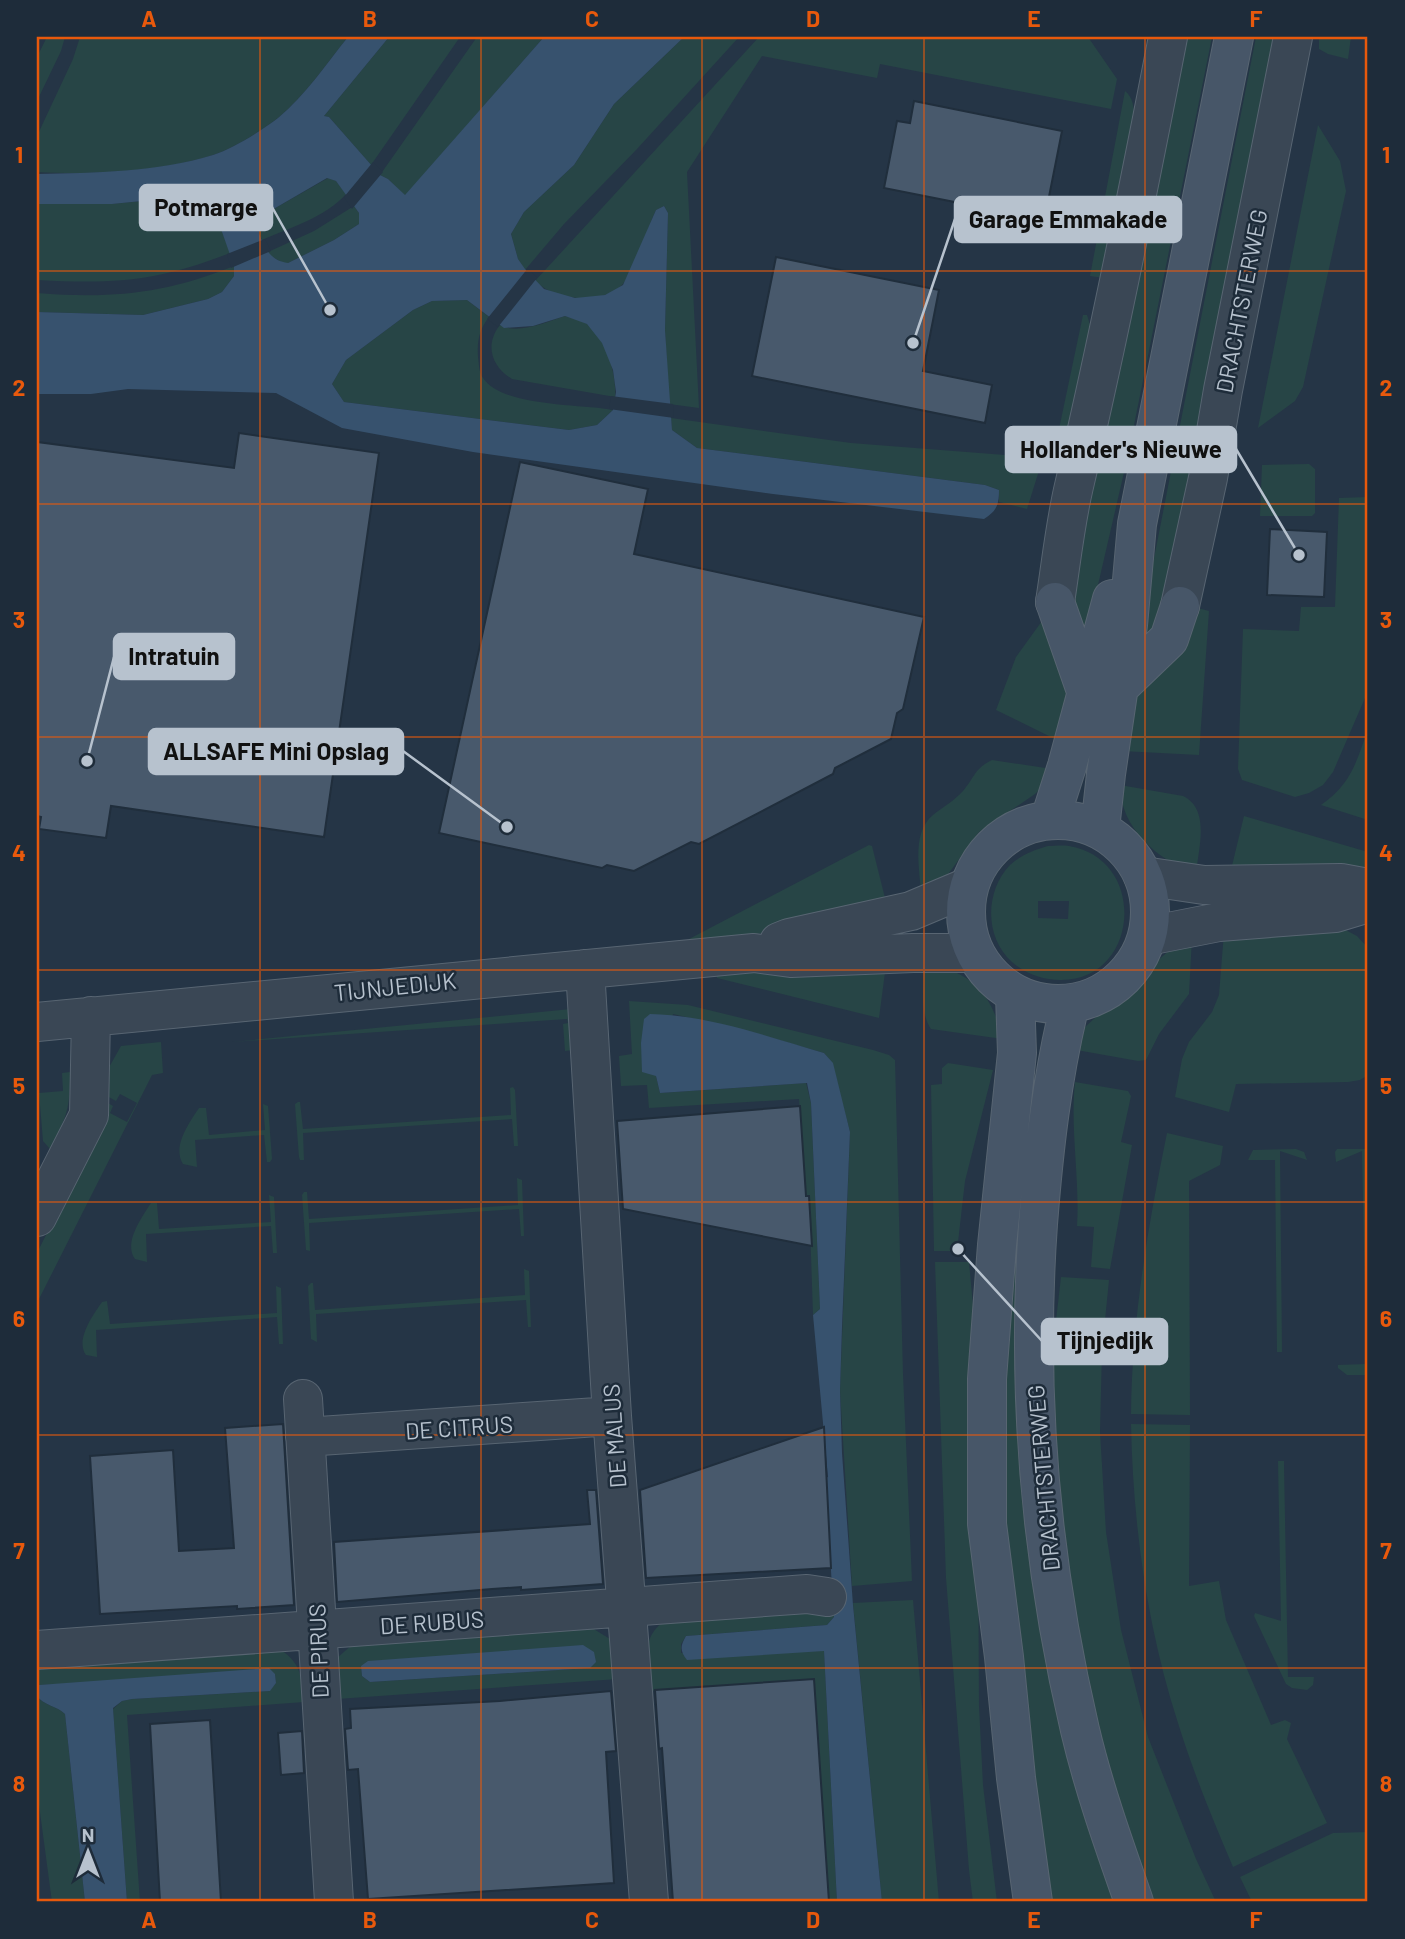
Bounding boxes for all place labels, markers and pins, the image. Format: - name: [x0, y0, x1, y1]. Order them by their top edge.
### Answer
- callout: Potmarge: [140, 185, 272, 230]
- callout: Garage Emmakade: [955, 197, 1181, 242]
- callout: Hollander's Nieuwe: [1006, 427, 1236, 472]
- callout: Intratuin: [114, 634, 234, 679]
- callout: ALLSAFE Mini Opslag: [149, 729, 403, 774]
- callout: Tijnjedijk: [1042, 1319, 1167, 1364]

